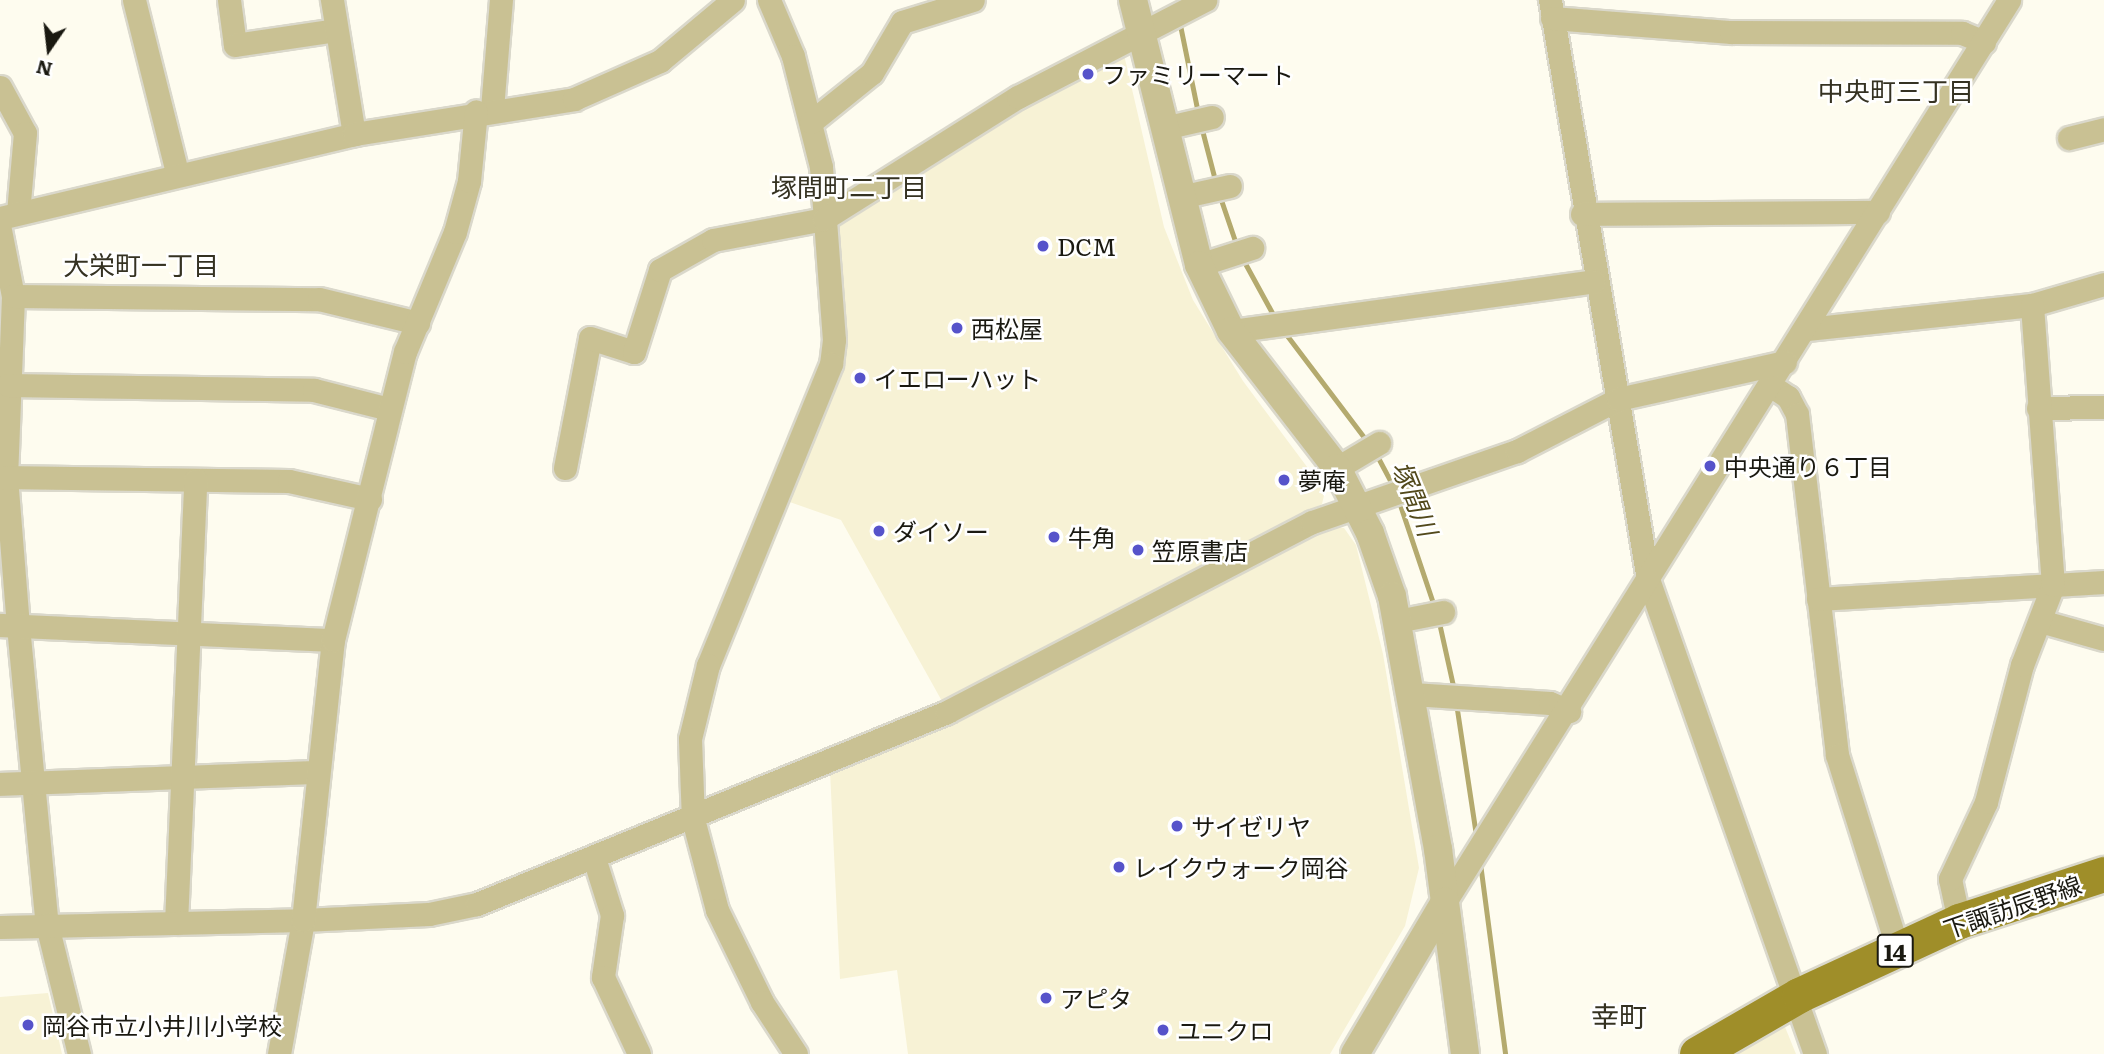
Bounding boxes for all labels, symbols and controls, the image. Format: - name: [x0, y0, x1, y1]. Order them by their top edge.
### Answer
- north arrow: [14, 14, 84, 84]
- text: N: [33, 54, 55, 85]
- place label: ファミリーマート: [1102, 60, 1294, 88]
- marker: ファミリーマート: [1080, 66, 1096, 82]
- district label: 中央町三丁目: [1818, 74, 1974, 106]
- district label: 塚間町二丁目: [771, 170, 927, 202]
- place label: DCM: [1057, 232, 1116, 260]
- marker: DCM: [1035, 238, 1051, 254]
- district label: 大栄町一丁目: [63, 248, 219, 280]
- place label: 西松屋: [971, 314, 1043, 342]
- marker: 西松屋: [949, 320, 965, 336]
- place label: イエローハット: [874, 364, 1042, 392]
- marker: イエローハット: [852, 370, 868, 386]
- place label: 中央通り６丁目: [1724, 452, 1892, 480]
- water label: 塚間川: [1387, 456, 1445, 540]
- marker: 中央通り６丁目: [1702, 458, 1718, 474]
- place label: 夢庵: [1298, 466, 1346, 494]
- marker: 夢庵: [1276, 472, 1292, 488]
- place label: ダイソー: [893, 517, 989, 545]
- marker: ダイソー: [871, 523, 887, 539]
- place label: 牛角: [1068, 523, 1116, 551]
- marker: 牛角: [1046, 529, 1062, 545]
- place label: 笠原書店: [1152, 536, 1248, 564]
- marker: 笠原書店: [1130, 542, 1146, 558]
- place label: サイゼリヤ: [1191, 812, 1311, 840]
- marker: サイゼリヤ: [1169, 818, 1185, 834]
- place label: レイクウォーク岡谷: [1133, 853, 1349, 881]
- marker: レイクウォーク岡谷: [1111, 859, 1127, 875]
- street label: 下諏訪辰野線: [1939, 869, 2085, 943]
- road number: 14: [1876, 932, 1914, 970]
- place label: アピタ: [1060, 984, 1132, 1012]
- marker: アピタ: [1038, 990, 1054, 1006]
- district label: 幸町: [1591, 998, 1647, 1032]
- place label: 岡谷市立小井川小学校: [42, 1011, 282, 1039]
- place label: ユニクロ: [1177, 1016, 1273, 1044]
- marker: 岡谷市立小井川小学校: [20, 1017, 36, 1033]
- marker: ユニクロ: [1155, 1022, 1171, 1038]

